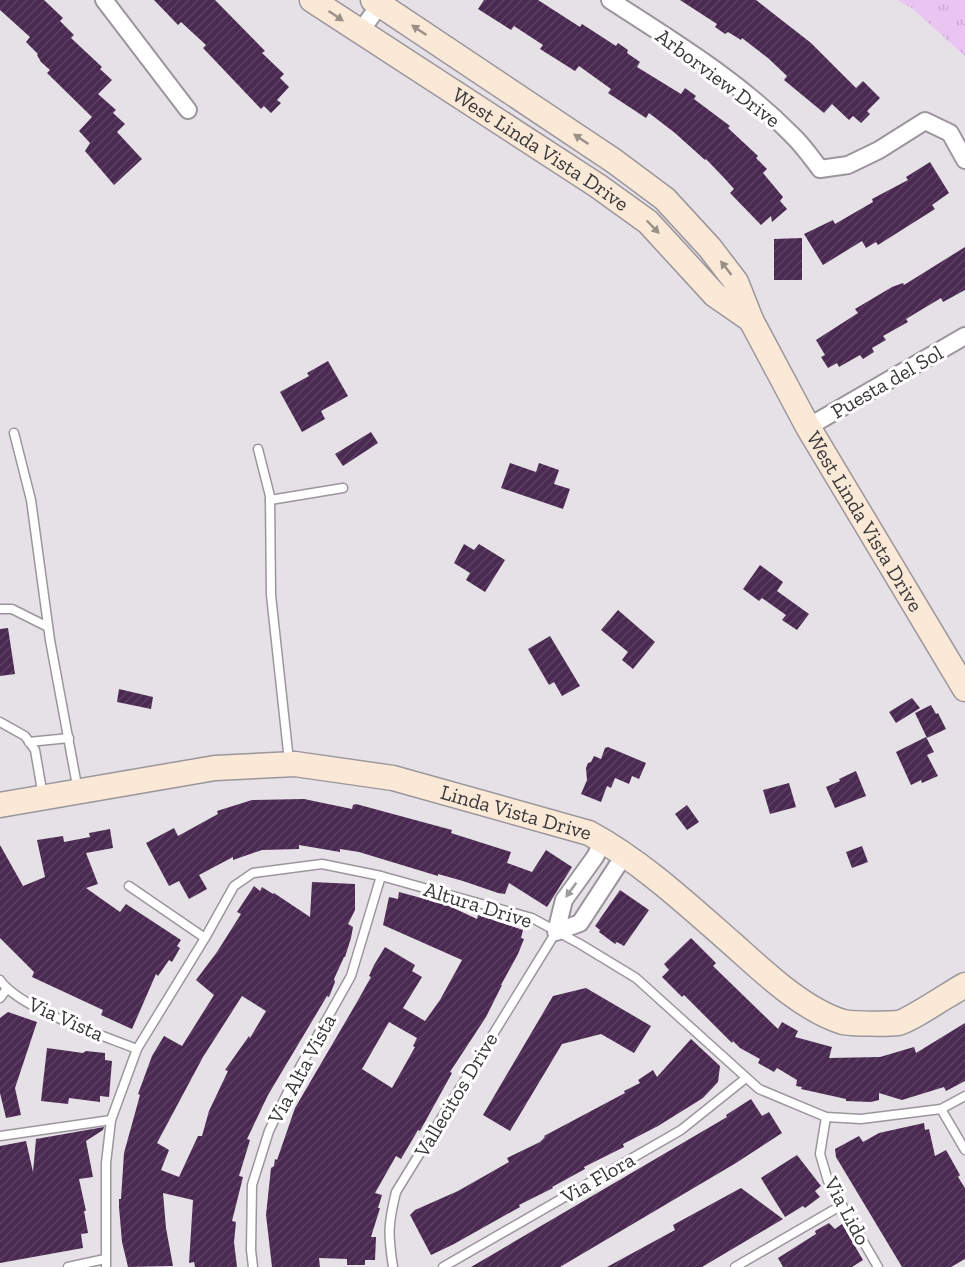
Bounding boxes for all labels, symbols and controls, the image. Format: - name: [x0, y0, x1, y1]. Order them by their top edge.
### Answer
- one-way arrow: [328, 10, 344, 21]
- street label: Arborview Drive: [651, 23, 786, 133]
- one-way arrow: [411, 25, 427, 36]
- street label: West Linda Vista Drive: [448, 82, 634, 216]
- one-way arrow: [573, 134, 589, 145]
- one-way arrow: [645, 220, 659, 234]
- one-way arrow: [720, 260, 732, 275]
- street label: Puesta del Sol: [826, 339, 947, 424]
- street label: West Linda Vista Drive: [801, 426, 929, 616]
- street label: Linda Vista Drive: [438, 779, 595, 845]
- street label: Altura Drive: [421, 876, 535, 933]
- one-way arrow: [566, 882, 578, 897]
- street label: Via Vista: [24, 991, 108, 1046]
- street label: Via Alta Vista: [262, 1010, 341, 1129]
- street label: Vallecitos Drive: [408, 1028, 503, 1162]
- street label: Via Flora: [556, 1146, 639, 1209]
- street label: Via Lido: [819, 1172, 876, 1249]

